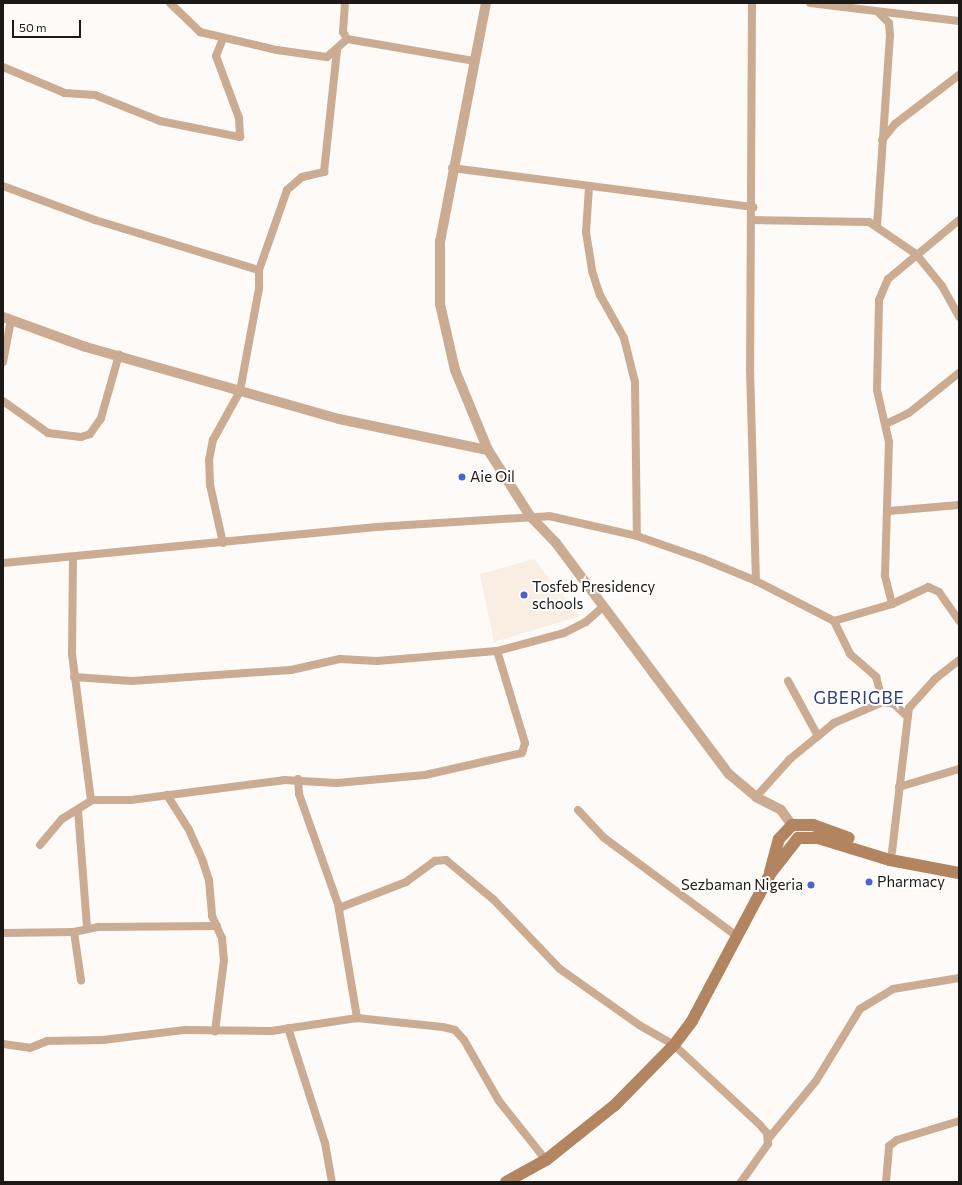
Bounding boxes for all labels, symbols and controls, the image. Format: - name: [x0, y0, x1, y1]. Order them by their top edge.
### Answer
- scale bar: [14, 12, 83, 38]
- text: 50 m: [19, 20, 47, 34]
- place label: Aie Oil: [470, 468, 515, 486]
- marker: Aie Oil: [457, 472, 467, 482]
- place label: Tosfeb Presidency schools: [532, 577, 655, 612]
- marker: Tosfeb Presidency schools: [519, 590, 529, 600]
- district label: GBERIGBE: [813, 688, 905, 708]
- place label: Pharmacy: [877, 873, 945, 891]
- place label: Sezbaman Nigeria: [681, 876, 803, 894]
- marker: Pharmacy: [864, 877, 874, 887]
- marker: Sezbaman Nigeria: [806, 880, 816, 890]

